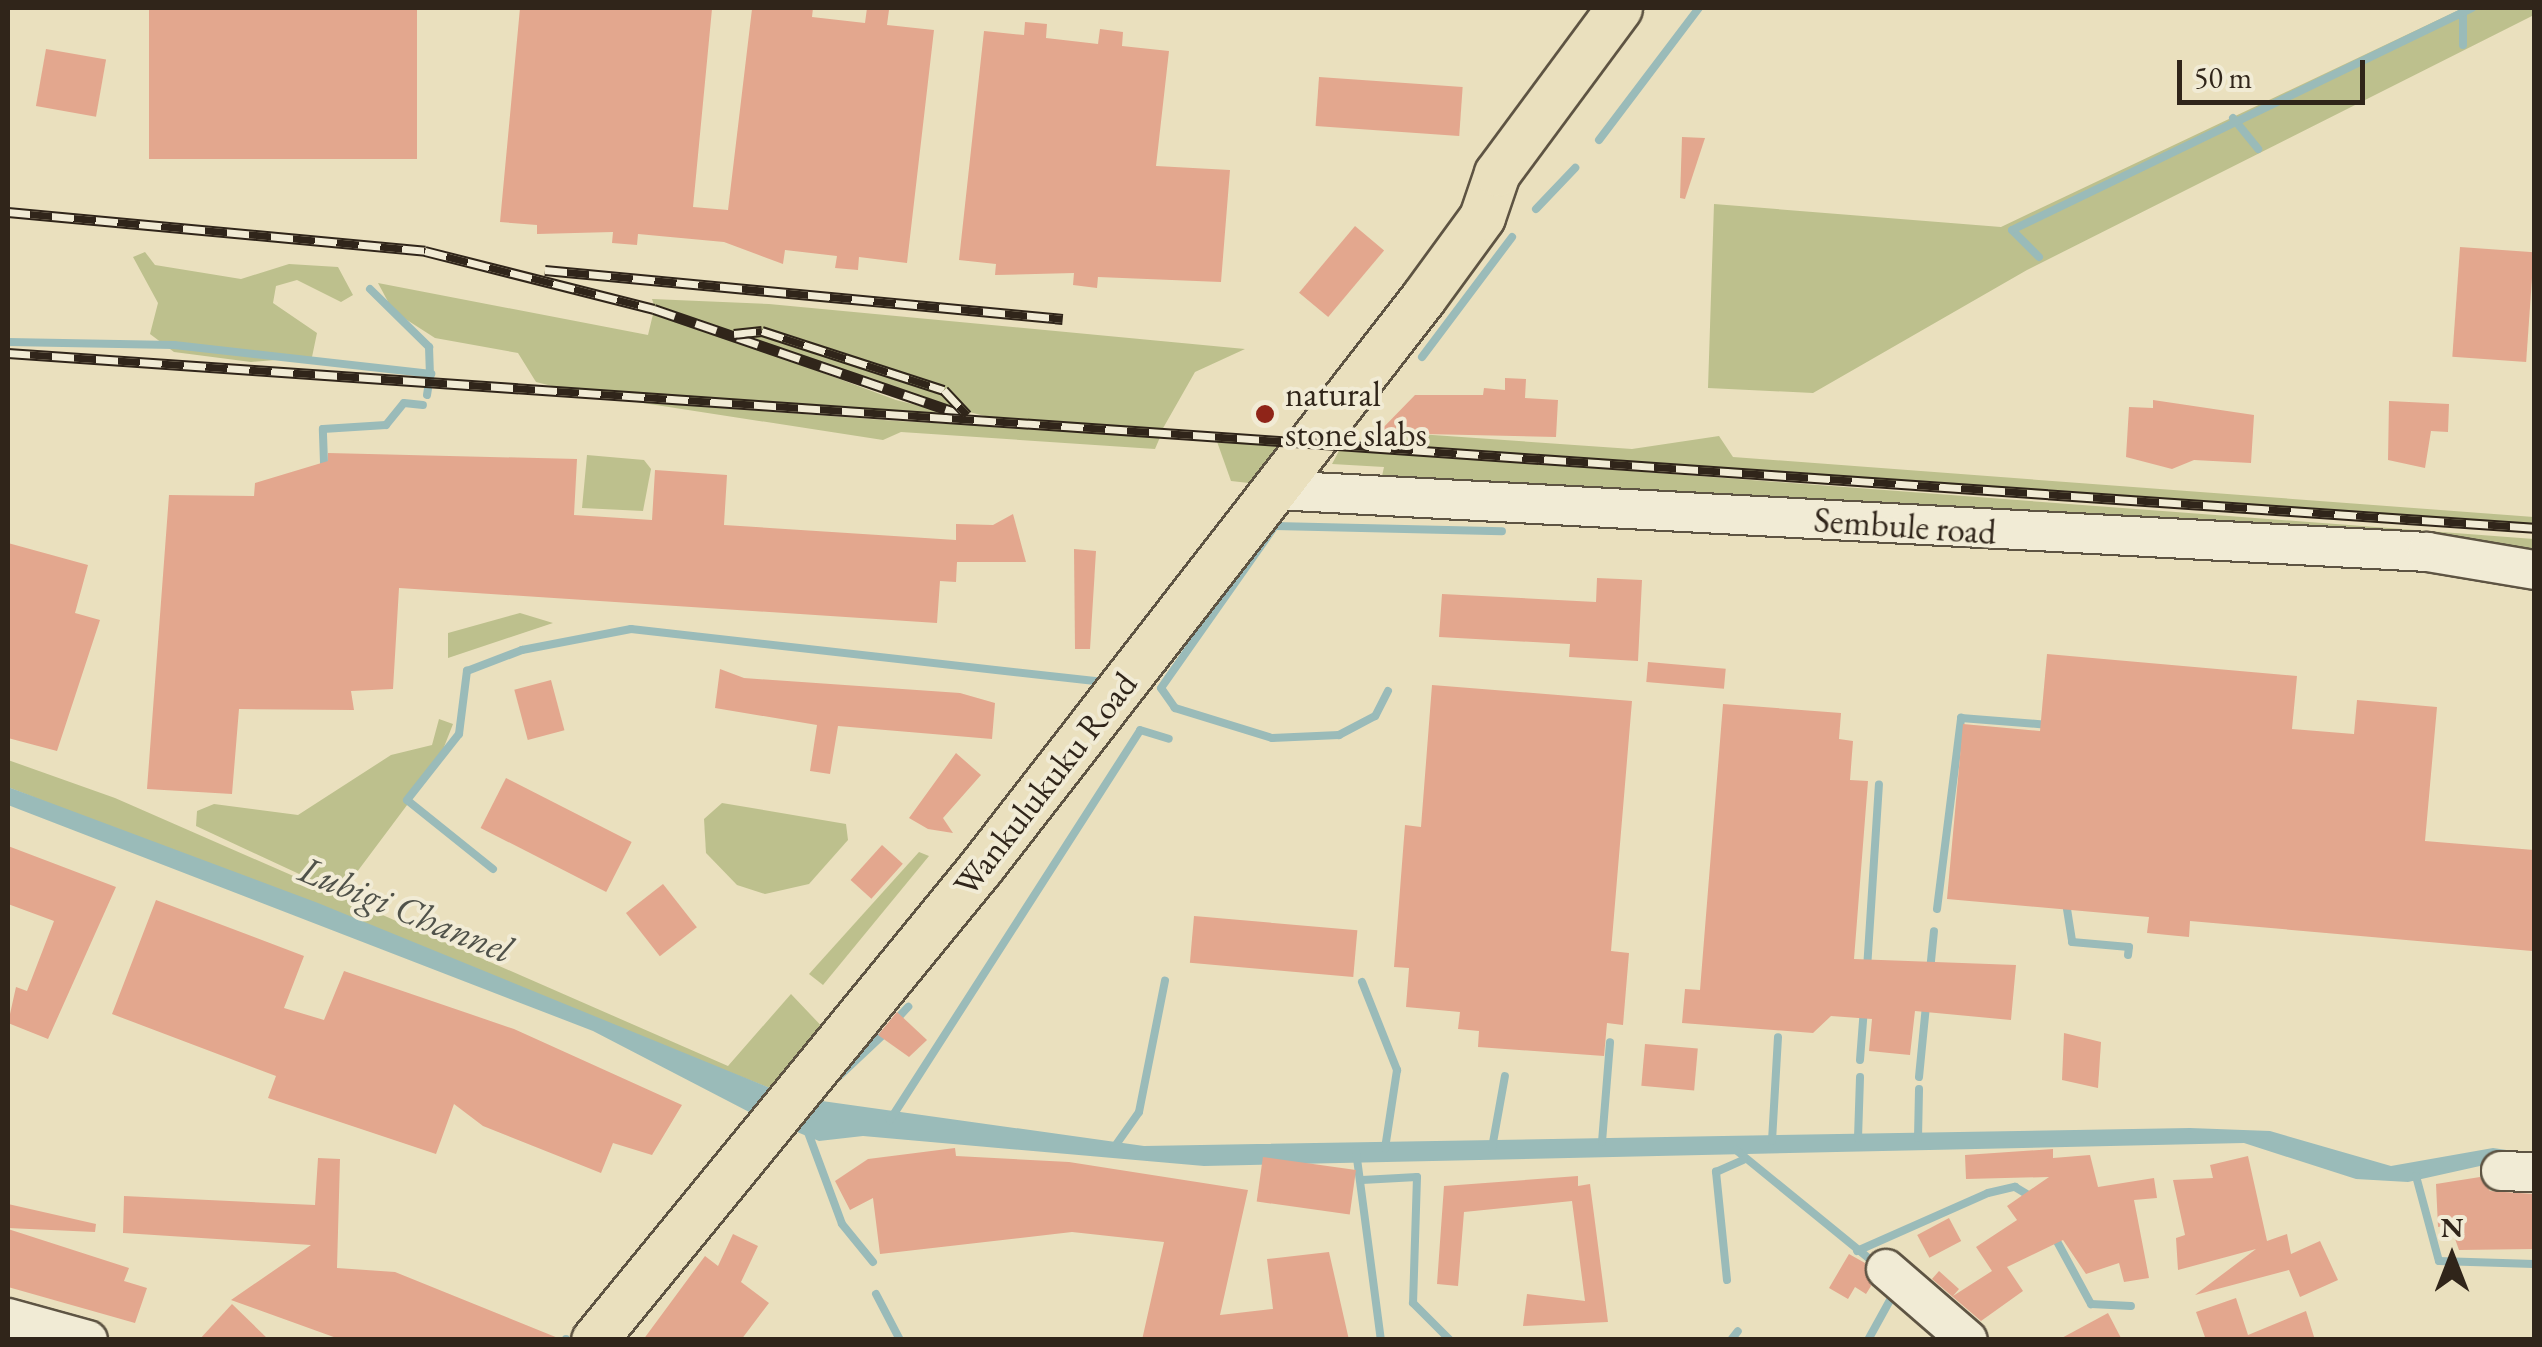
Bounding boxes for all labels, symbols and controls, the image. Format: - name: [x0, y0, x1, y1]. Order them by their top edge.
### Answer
- scale bar: [2182, 40, 2370, 102]
- text: 50 m: [2194, 58, 2252, 97]
- place label: natural stone slabs: [1285, 373, 1427, 455]
- marker: natural stone slabs: [1254, 403, 1276, 425]
- street label: Sembule road: [1812, 499, 1998, 553]
- street label: Wankulukuku Road: [945, 664, 1145, 904]
- water label: Lubigi Channel: [293, 846, 519, 972]
- north arrow: [2402, 1207, 2502, 1307]
- text: N: [2441, 1209, 2463, 1245]

